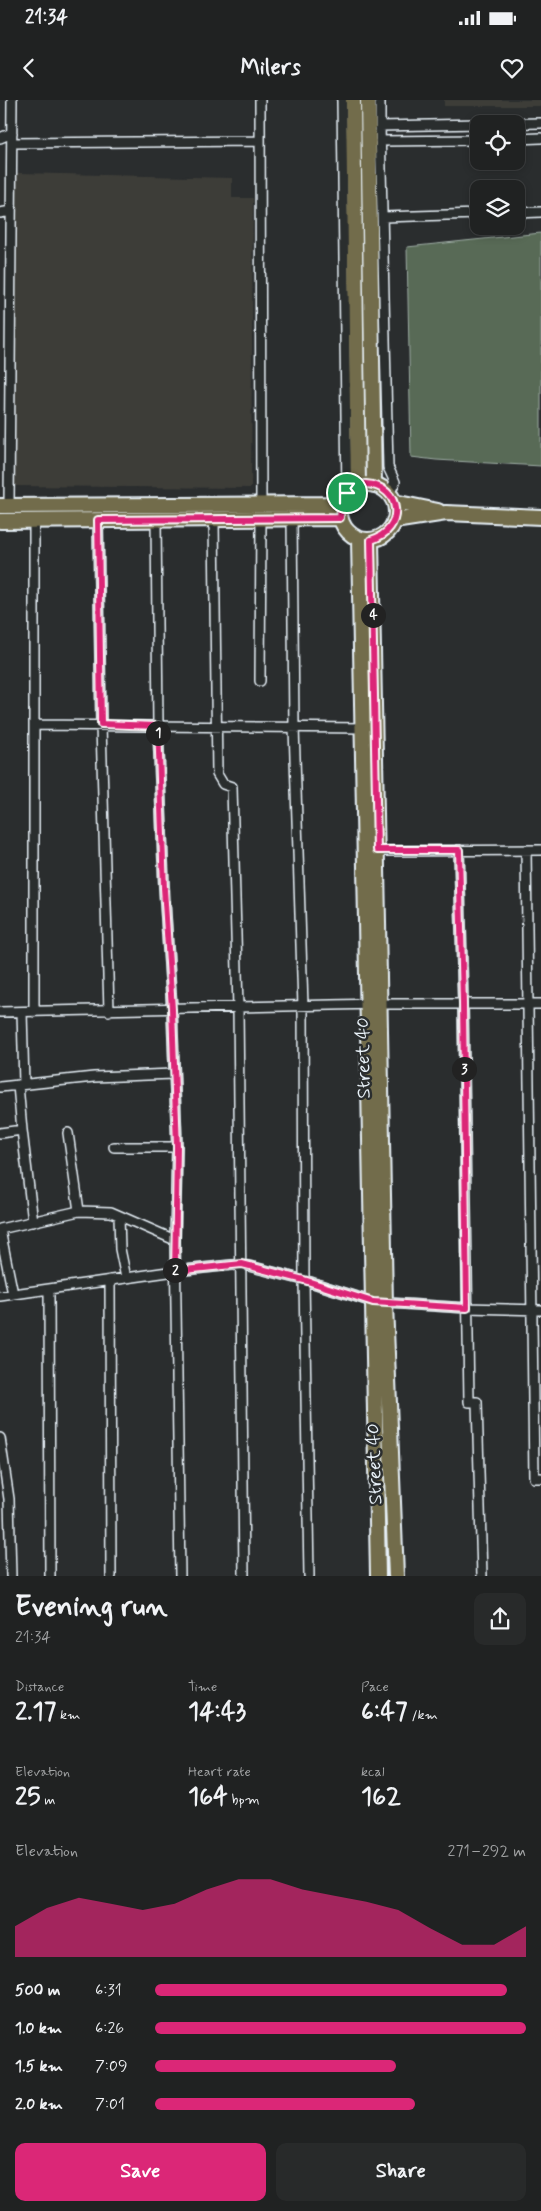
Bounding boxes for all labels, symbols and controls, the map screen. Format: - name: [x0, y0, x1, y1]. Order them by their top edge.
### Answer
- text: 21:34: [25, 5, 68, 30]
- icon: back: [15, 54, 43, 82]
- text: Milers: [240, 54, 301, 82]
- icon: heart: [498, 54, 526, 82]
- map controls: [470, 115, 525, 235]
- button: locate: [470, 115, 525, 170]
- button: layers: [470, 180, 525, 235]
- pin: [326, 472, 368, 514]
- icon: arrive: [333, 479, 361, 507]
- pin: 4: [360, 602, 386, 628]
- text: 4: [369, 606, 378, 624]
- pin: 1: [146, 720, 170, 746]
- text: 1: [155, 724, 162, 742]
- street label: Street 40: [350, 1017, 377, 1099]
- pin: 3: [452, 1056, 476, 1082]
- text: 3: [461, 1060, 468, 1078]
- pin: 2: [162, 1258, 188, 1282]
- text: 2: [172, 1261, 179, 1279]
- street label: Street 40: [361, 1423, 388, 1505]
- text: Evening run: [15, 1589, 168, 1626]
- button: share: [474, 1593, 526, 1645]
- text: 21:34: [15, 1627, 51, 1648]
- text: Distance: [15, 1678, 64, 1696]
- text: Time: [188, 1678, 217, 1696]
- text: Pace: [361, 1678, 389, 1696]
- text: 2.17: [15, 1696, 56, 1729]
- text: 14:43: [188, 1696, 246, 1729]
- text: 6:47: [361, 1696, 408, 1729]
- text: km: [56, 1706, 80, 1724]
- text: /km: [408, 1706, 438, 1724]
- text: Elevation: [15, 1763, 70, 1781]
- text: Heart rate: [188, 1763, 251, 1781]
- text: kcal: [361, 1763, 385, 1781]
- text: 25: [15, 1781, 41, 1814]
- text: 164: [188, 1781, 228, 1814]
- text: 162: [361, 1781, 401, 1814]
- text: m: [41, 1791, 56, 1809]
- text: bpm: [228, 1791, 260, 1809]
- text: Elevation: [15, 1841, 78, 1862]
- text: 271–292 m: [448, 1841, 526, 1862]
- text: 500 m: [15, 1980, 60, 2001]
- text: 6:31: [95, 1980, 122, 2001]
- text: 1.0 km: [15, 2018, 62, 2039]
- text: 6:26: [95, 2018, 124, 2039]
- text: 1.5 km: [15, 2056, 63, 2077]
- text: 7:09: [95, 2056, 127, 2077]
- text: 2.0 km: [15, 2094, 63, 2115]
- text: 7:01: [95, 2094, 125, 2115]
- button: Save: [15, 2143, 266, 2201]
- button: Share: [276, 2143, 526, 2201]

